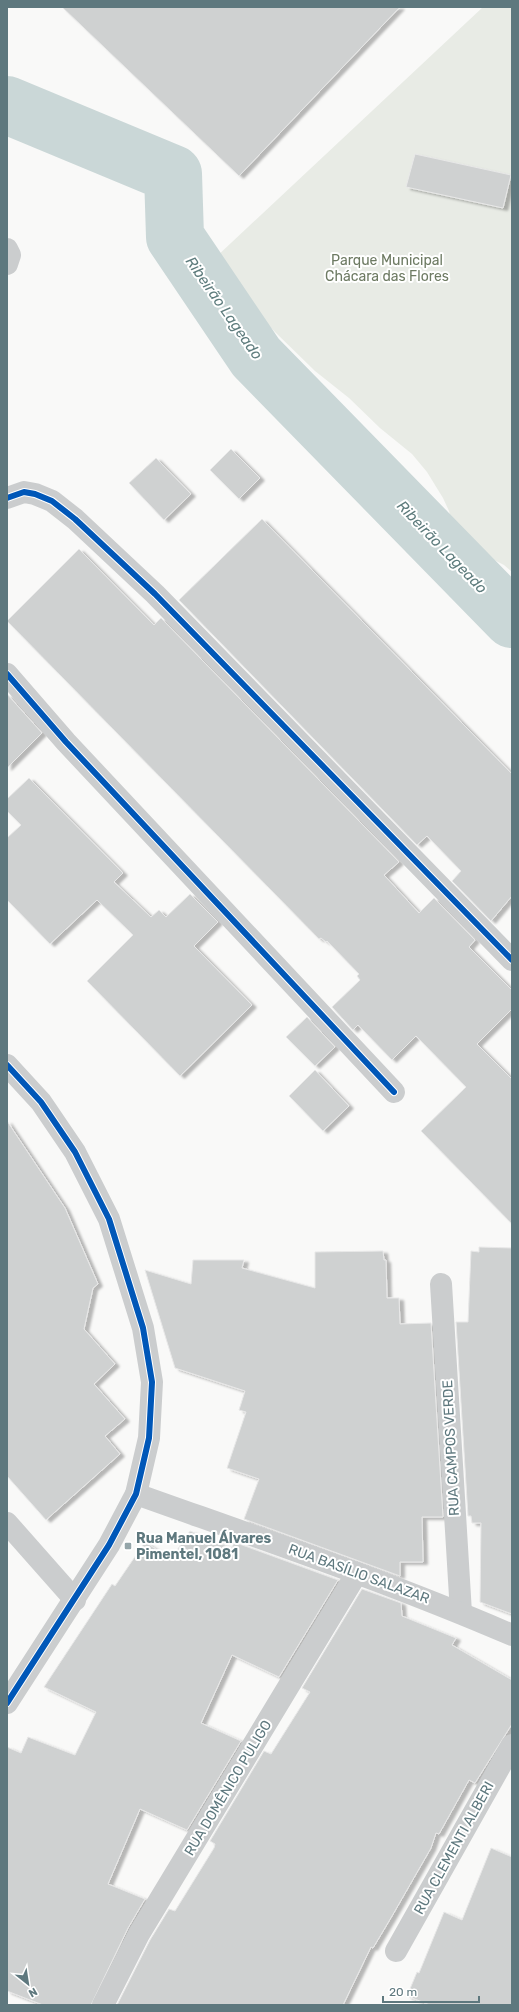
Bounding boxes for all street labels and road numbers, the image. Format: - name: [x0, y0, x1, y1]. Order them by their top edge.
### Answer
- street label: RUA CAMPOS VERDE: [439, 1380, 463, 1516]
- street label: RUA BASÍLIO SALAZAR: [286, 1540, 432, 1607]
- street label: RUA DOMÊNICO PULIGO: [180, 1717, 275, 1859]
- street label: RUA CLEMENTI ALBERI: [410, 1779, 498, 1917]

